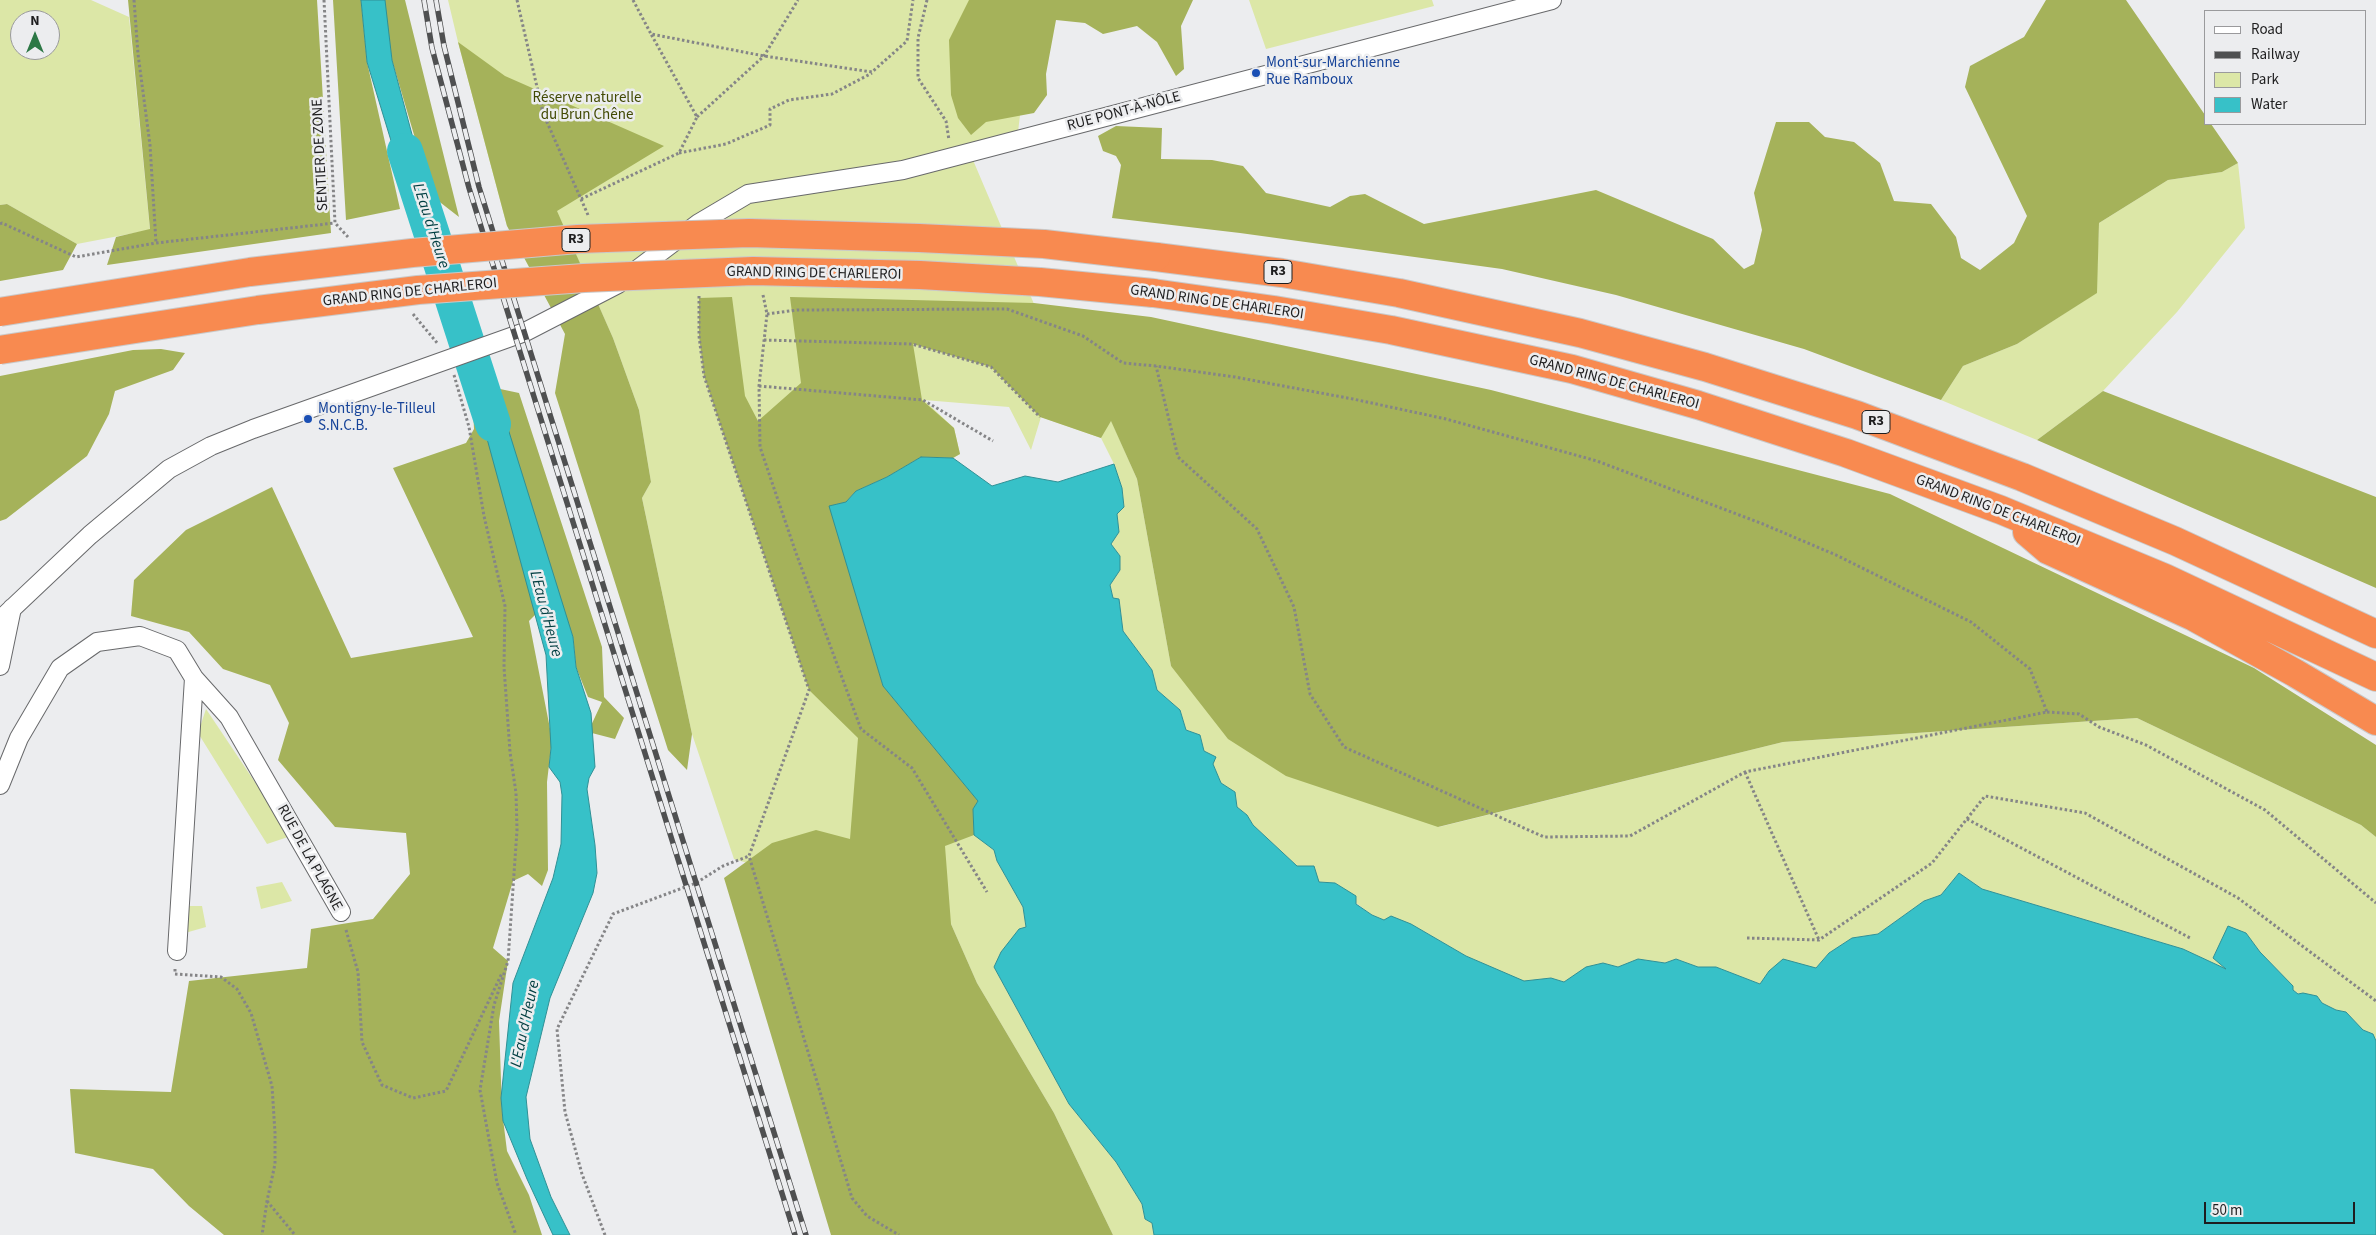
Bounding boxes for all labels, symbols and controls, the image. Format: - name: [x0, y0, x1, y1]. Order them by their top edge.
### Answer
- north arrow: [10, 10, 60, 60]
- legend: [2204, 10, 2366, 125]
- text: N: [30, 11, 40, 31]
- text: Road: [2251, 19, 2283, 40]
- text: Railway: [2251, 44, 2300, 65]
- place label: Mont-sur-Marchienne Rue Ramboux: [1266, 55, 1400, 90]
- marker: Mont-sur-Marchienne Rue Ramboux: [1250, 67, 1262, 79]
- text: Park: [2251, 69, 2279, 90]
- street label: RUE PONT-À-NÔLE: [1065, 88, 1183, 136]
- park label: Réserve naturelle du Brun Chêne: [533, 90, 641, 125]
- text: Water: [2251, 94, 2287, 115]
- street label: SENTIER DE ZONE: [309, 98, 333, 212]
- water label: L'Eau d'Heure: [407, 181, 453, 271]
- road number: R3: [562, 228, 590, 252]
- road number: R3: [1264, 260, 1292, 284]
- street label: GRAND RING DE CHARLEROI: [726, 263, 902, 285]
- street label: GRAND RING DE CHARLEROI: [322, 275, 498, 311]
- street label: GRAND RING DE CHARLEROI: [1129, 282, 1305, 324]
- street label: GRAND RING DE CHARLEROI: [1527, 352, 1701, 414]
- place label: Montigny-le-Tilleul S.N.C.B.: [318, 401, 436, 436]
- road number: R3: [1862, 411, 1890, 434]
- marker: Montigny-le-Tilleul S.N.C.B.: [302, 413, 314, 425]
- street label: GRAND RING DE CHARLEROI: [1913, 471, 2083, 551]
- water label: L'Eau d'Heure: [524, 569, 566, 659]
- street label: RUE DE LA PLAGNE: [272, 802, 346, 914]
- water label: L'Eau d'Heure: [507, 979, 545, 1069]
- scale bar: [2206, 1192, 2357, 1224]
- text: 50 m: [2212, 1200, 2242, 1221]

